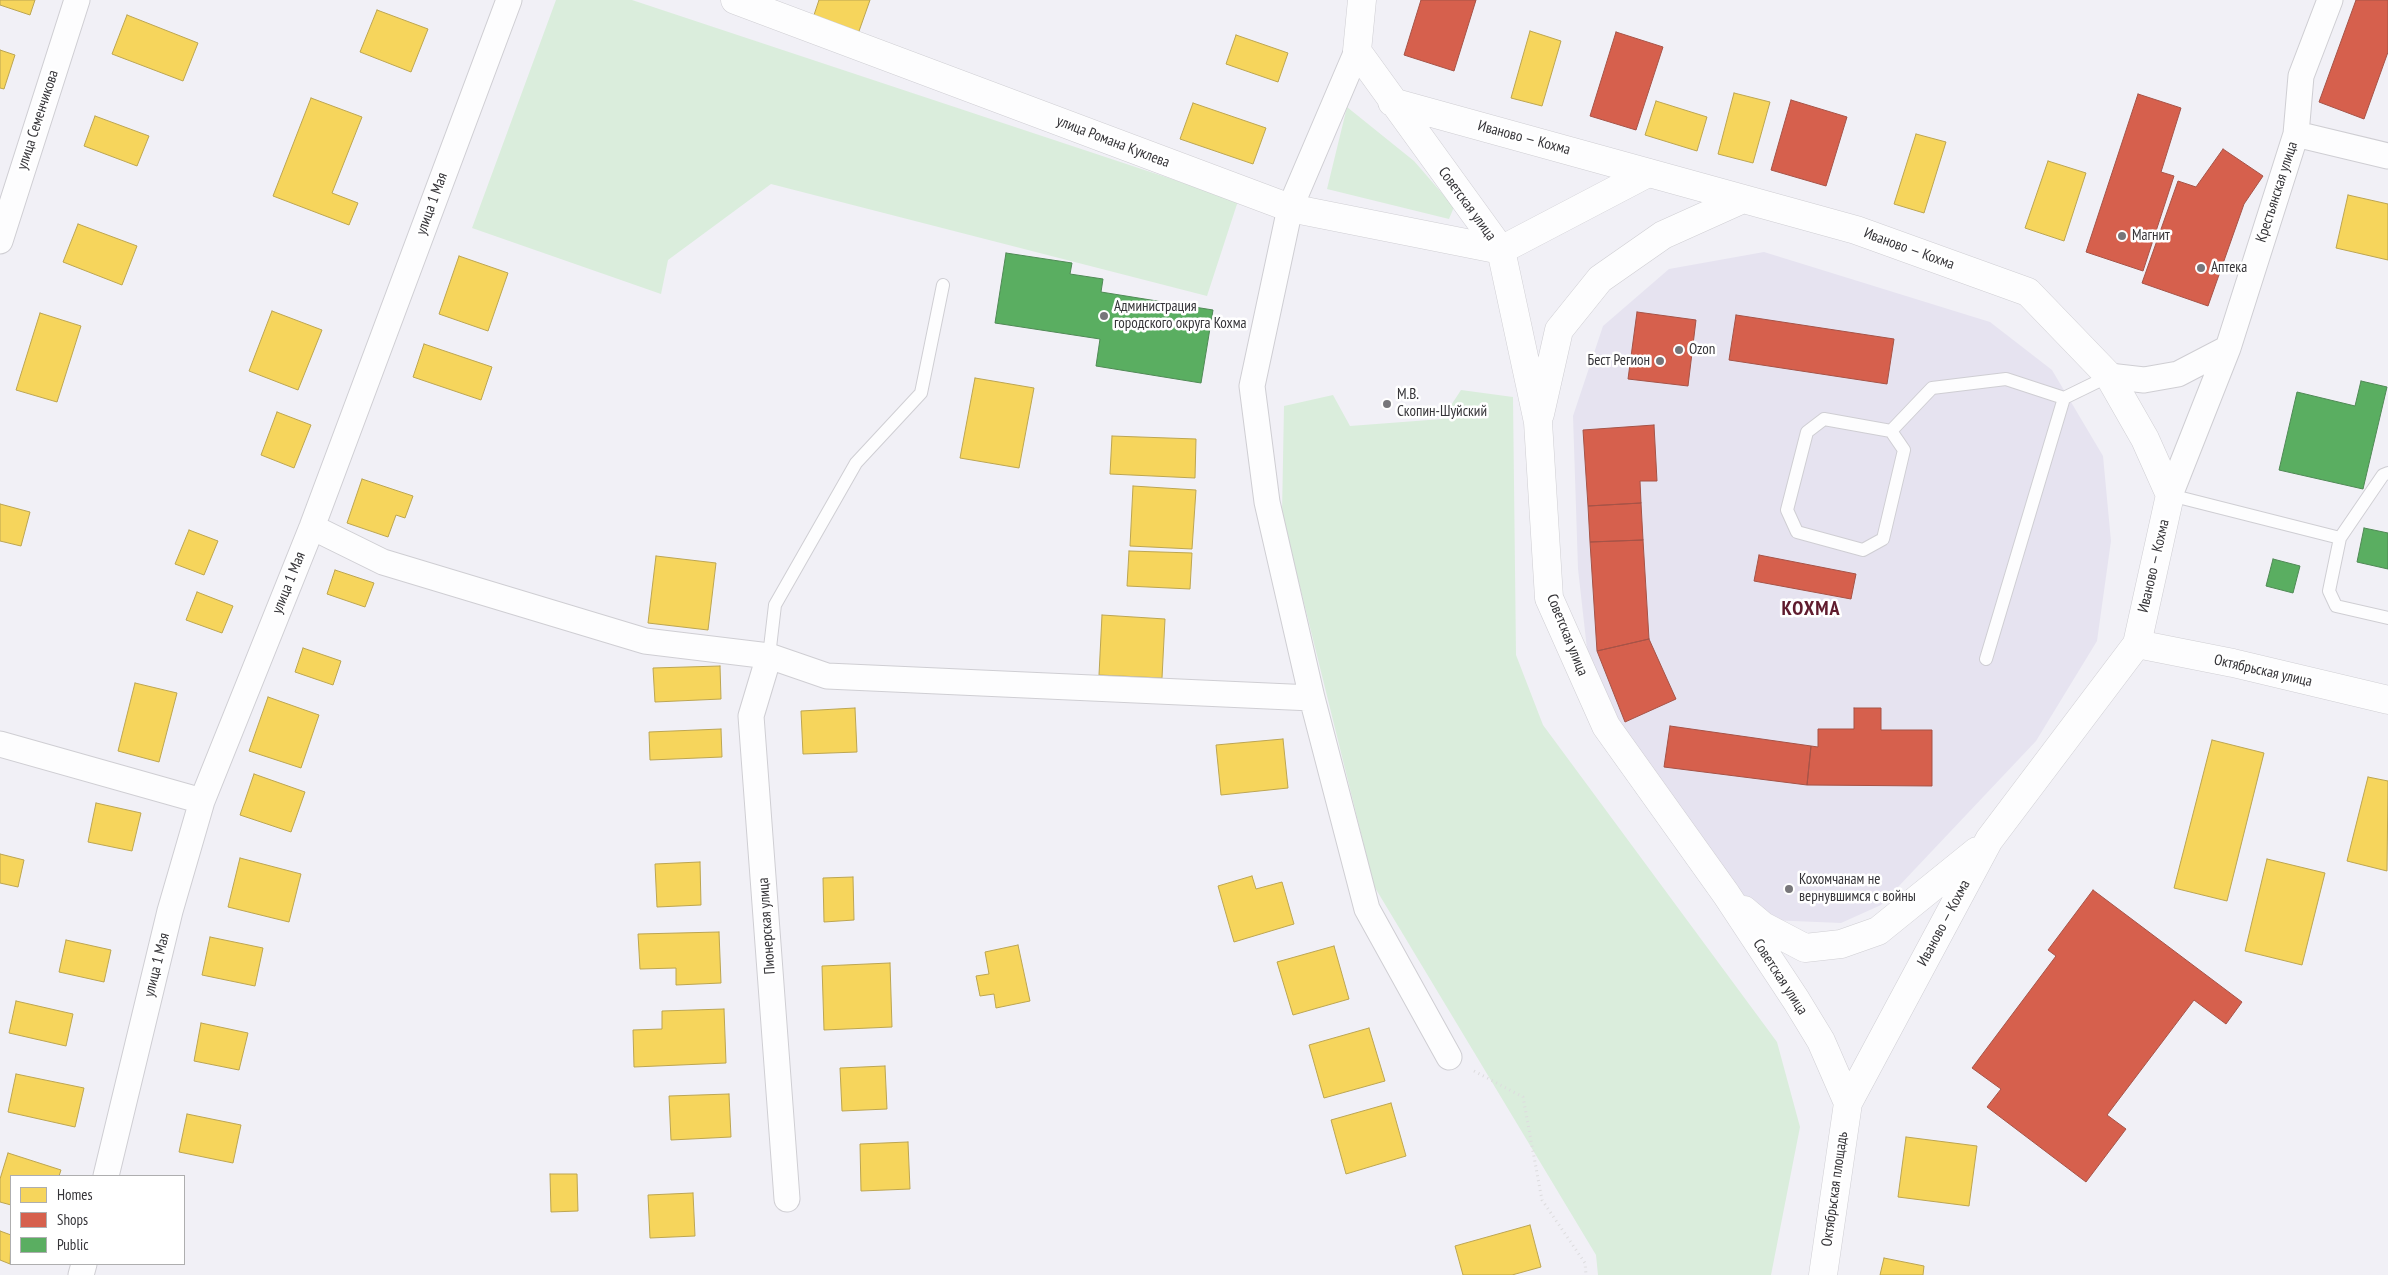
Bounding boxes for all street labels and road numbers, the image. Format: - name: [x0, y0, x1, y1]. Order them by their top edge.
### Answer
- street label: улица Семенчикова: [13, 68, 63, 172]
- street label: улица Романа Куклева: [1054, 112, 1172, 172]
- street label: Иваново — Кохма: [1476, 117, 1572, 159]
- street label: Крестьянская улица: [2252, 139, 2302, 245]
- street label: Советская улица: [1434, 164, 1500, 244]
- street label: улица 1 Мая: [412, 170, 452, 238]
- street label: Иваново — Кохма: [1861, 224, 1957, 274]
- street label: Иваново — Кохма: [2135, 518, 2173, 614]
- street label: улица 1 Мая: [268, 549, 310, 617]
- street label: Советская улица: [1542, 591, 1592, 679]
- street label: Октябрьская улица: [2212, 651, 2314, 691]
- street label: Пионерская улица: [755, 877, 779, 975]
- street label: Иваново — Кохма: [1914, 877, 1974, 969]
- street label: улица 1 Мая: [140, 931, 174, 999]
- street label: Советская улица: [1749, 936, 1811, 1018]
- street label: Октябрьская площадь: [1818, 1130, 1852, 1248]

